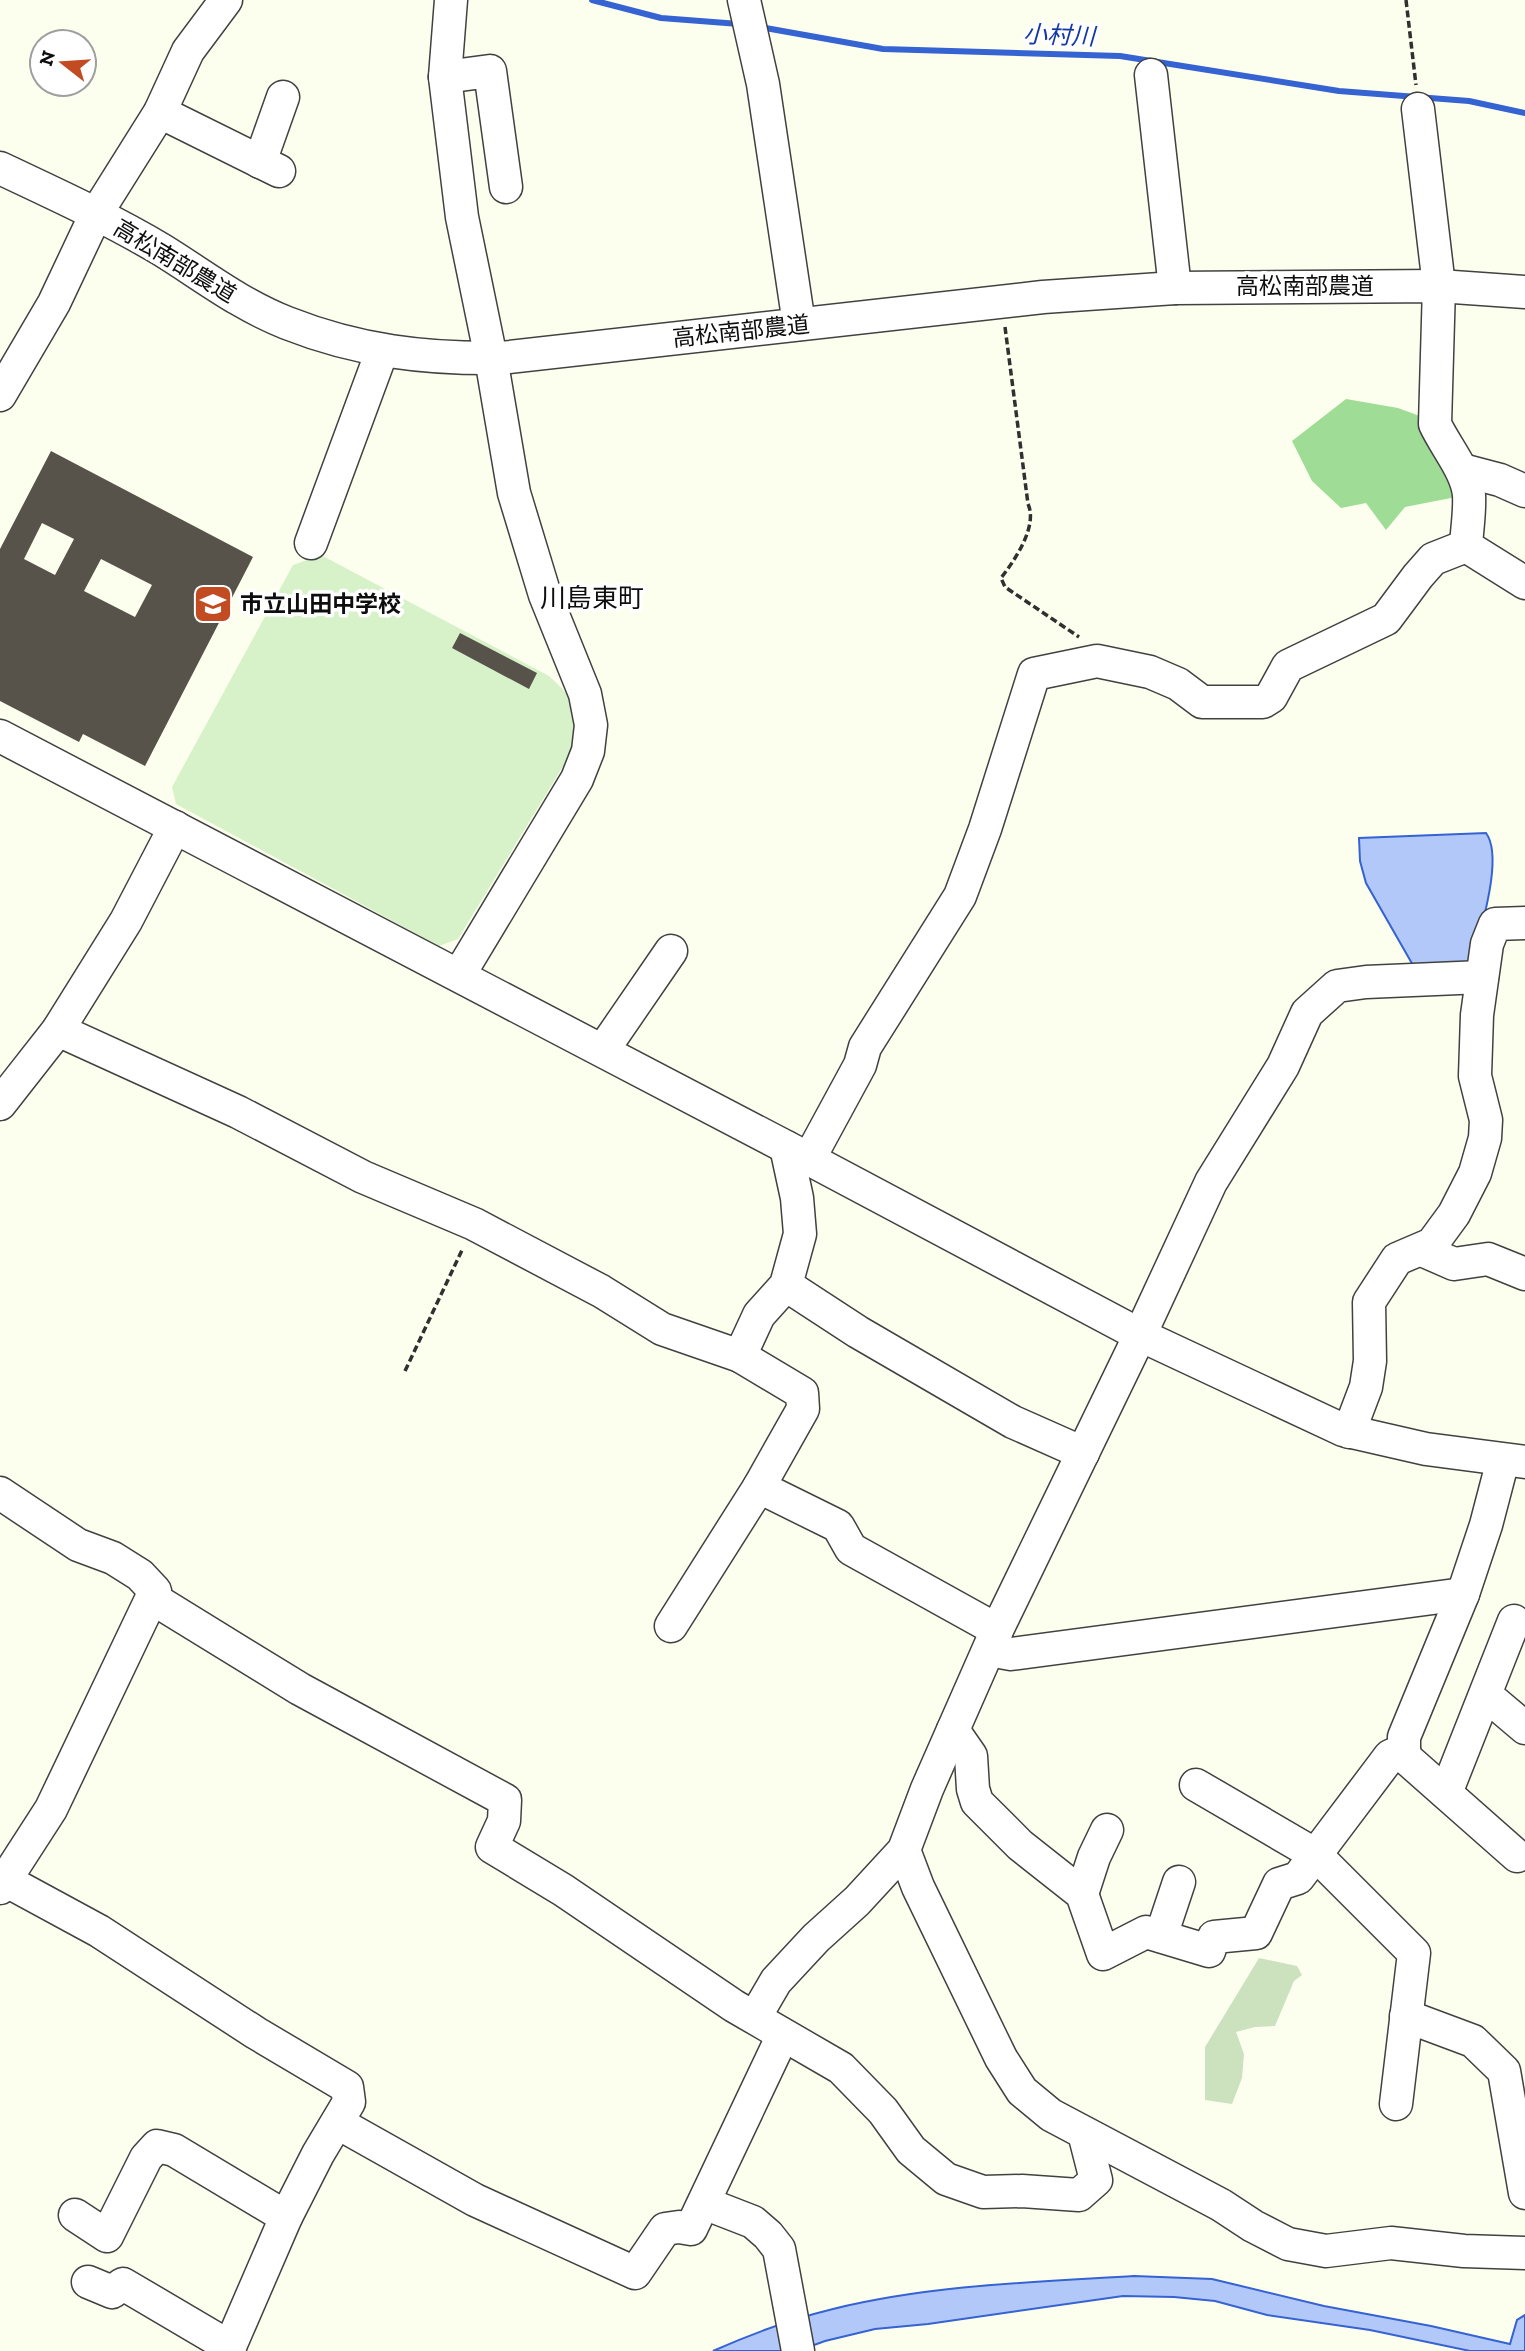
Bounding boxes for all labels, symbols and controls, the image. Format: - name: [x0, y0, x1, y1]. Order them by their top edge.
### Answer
- water label: 小村川: [1023, 19, 1098, 51]
- north arrow: [28, 28, 98, 98]
- text: N: [34, 48, 60, 68]
- street label: 高松南部農道: [109, 213, 241, 309]
- street label: 高松南部農道: [1236, 272, 1374, 300]
- street label: 高松南部農道: [671, 310, 811, 352]
- district label: 川島東町: [540, 582, 644, 614]
- school or university icon: 市立山田中学校: [192, 583, 234, 625]
- place label: 市立山田中学校: [240, 590, 401, 618]

